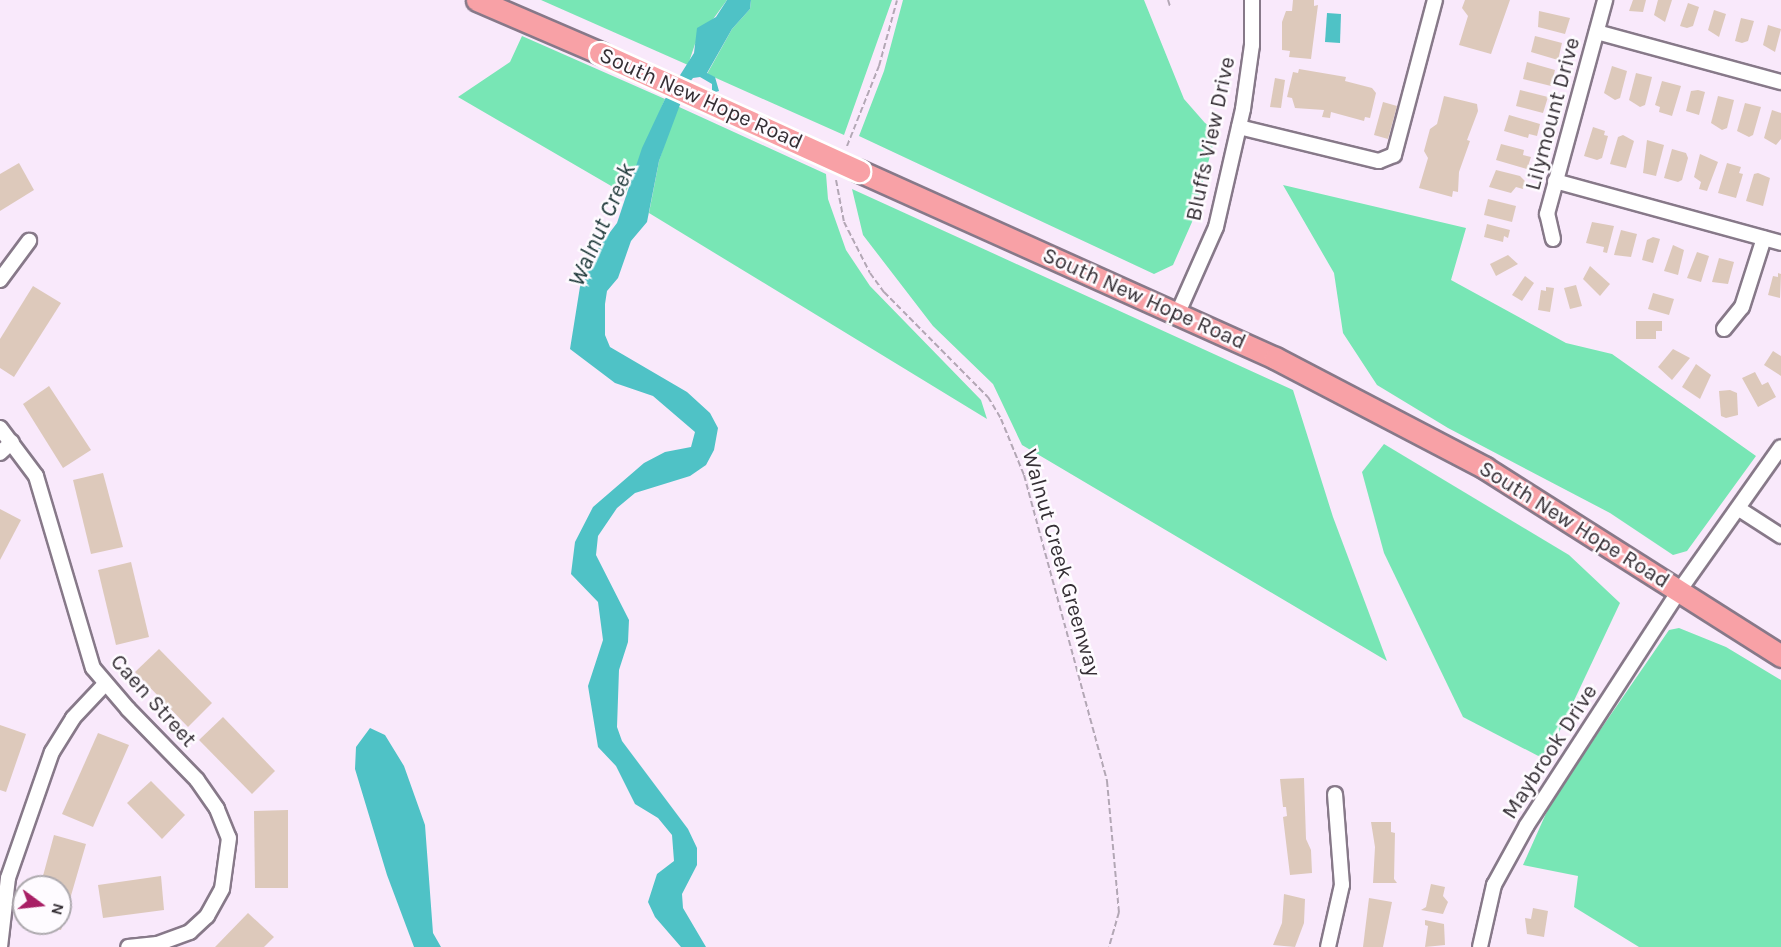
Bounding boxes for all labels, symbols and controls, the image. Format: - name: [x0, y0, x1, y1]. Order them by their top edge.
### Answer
- street label: Lilymount Drive: [1520, 35, 1586, 193]
- street label: South New Hope Road: [595, 42, 807, 156]
- street label: Bluffs View Drive: [1181, 54, 1241, 224]
- water label: Walnut Creek: [562, 159, 642, 291]
- street label: South New Hope Road: [1038, 242, 1250, 356]
- street label: Walnut Creek Greenway: [1016, 446, 1106, 680]
- street label: South New Hope Road: [1474, 456, 1674, 594]
- street label: Caen Street: [104, 649, 202, 753]
- street label: Maybrook Drive: [1497, 680, 1603, 824]
- north arrow: [12, 875, 72, 935]
- text: N: [47, 901, 69, 917]

